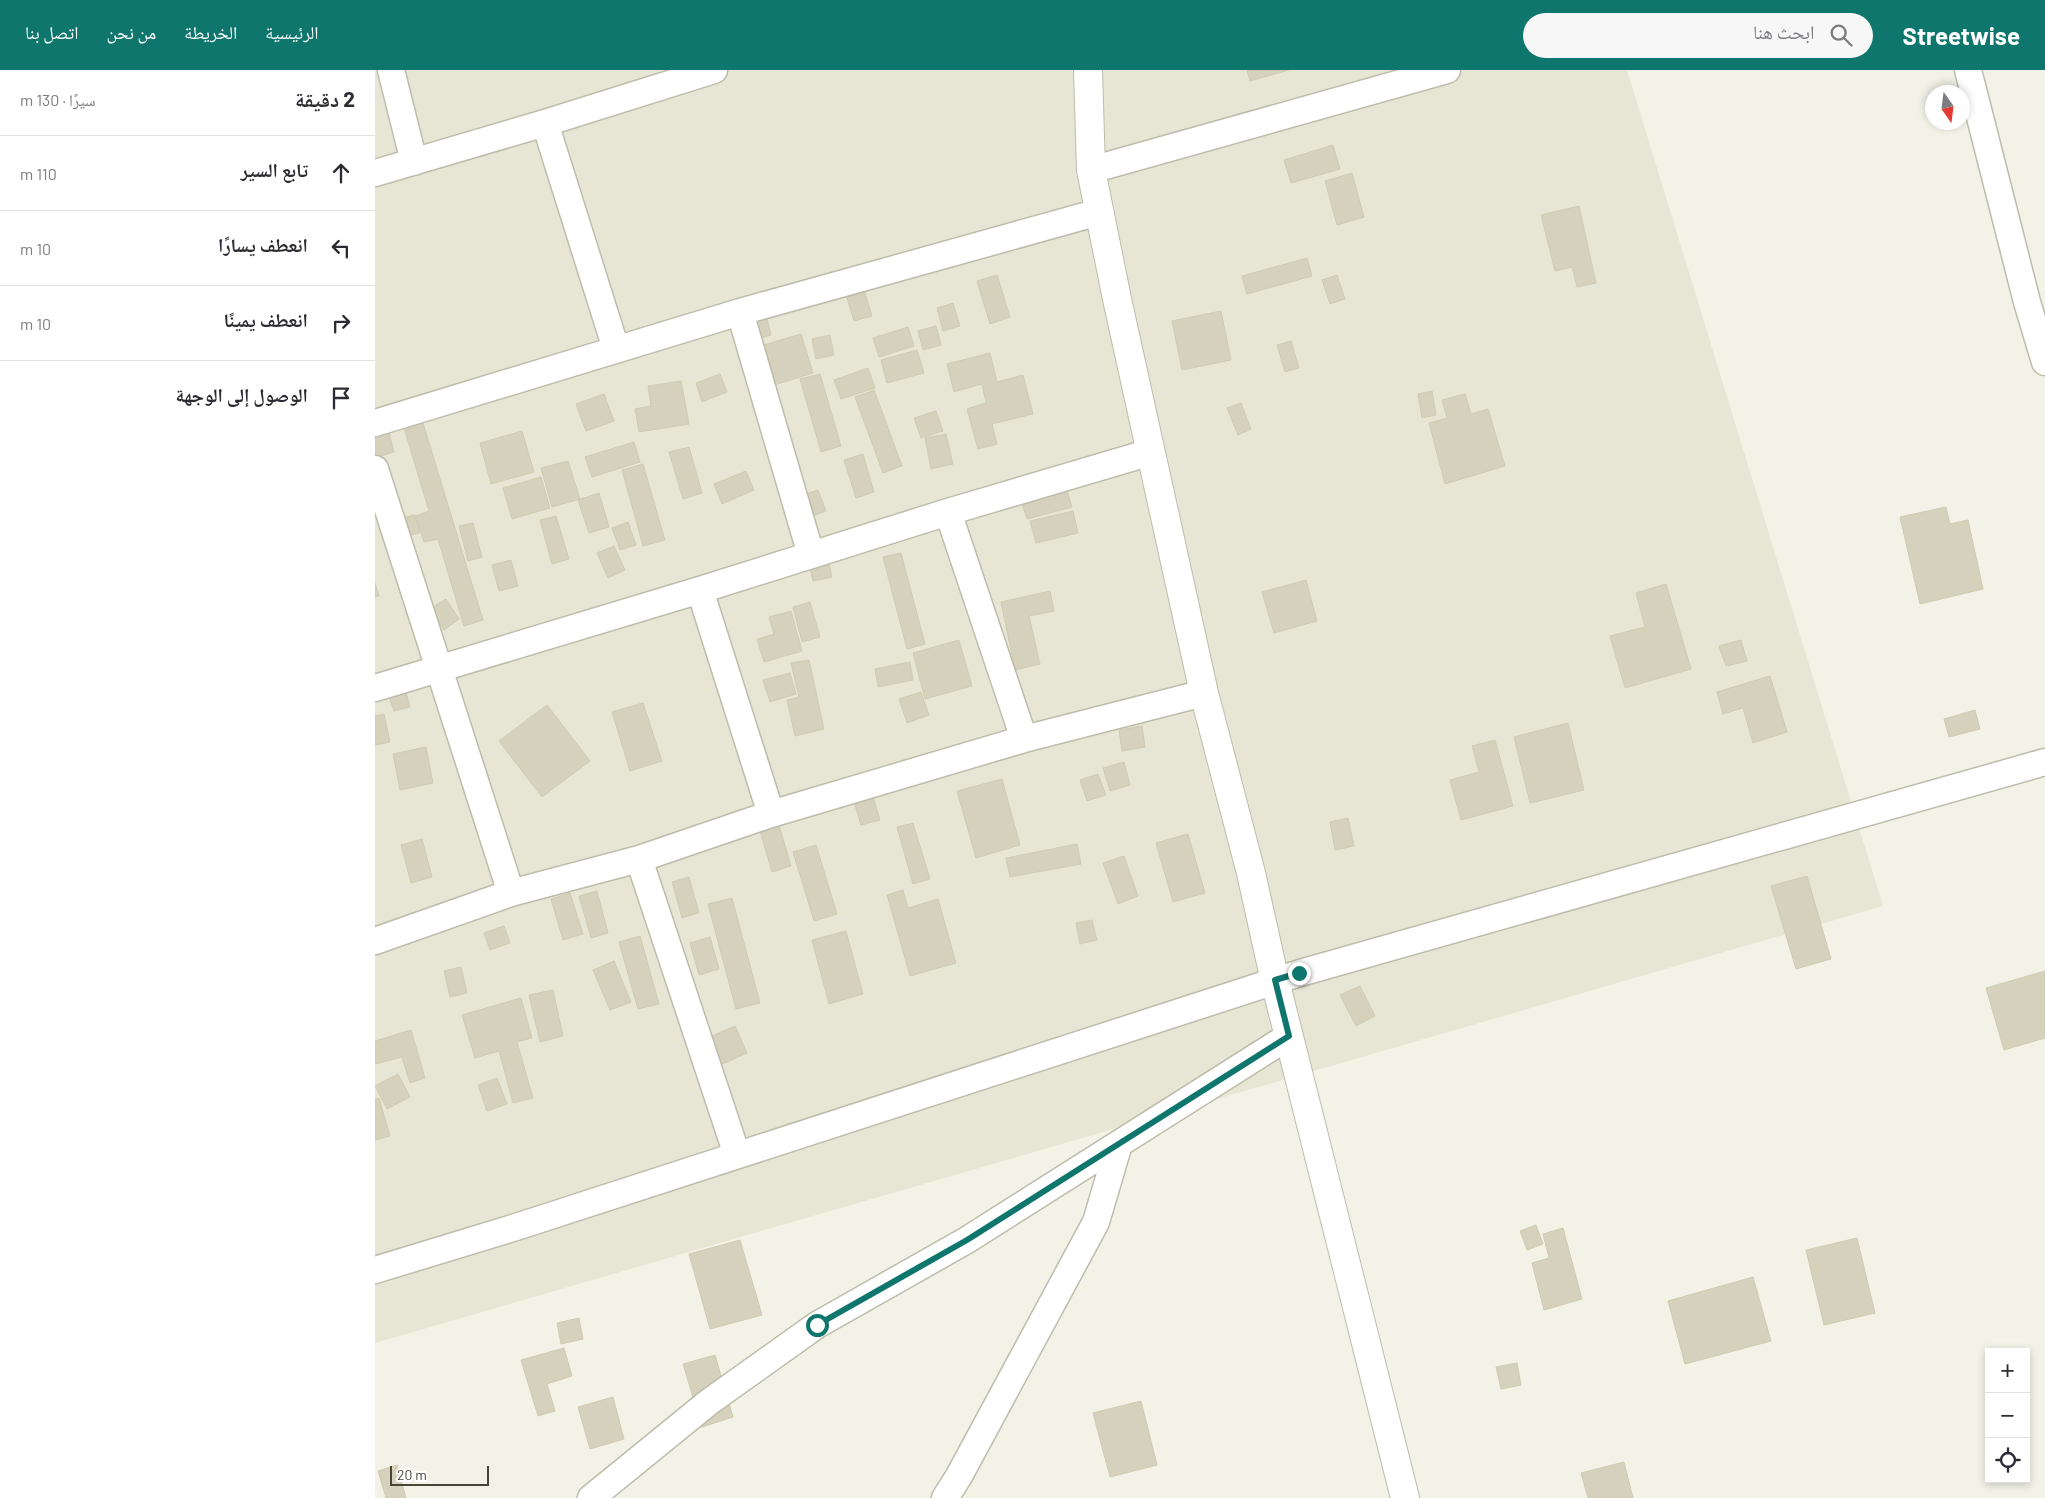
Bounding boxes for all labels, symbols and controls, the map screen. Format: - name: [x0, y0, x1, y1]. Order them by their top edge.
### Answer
- search box: [1523, 13, 1873, 58]
- text: ابحث هنا: [1753, 20, 1815, 43]
- text: اتصل بنا: [25, 21, 78, 43]
- text: من نحن: [106, 21, 156, 43]
- text: الخريطة: [184, 21, 237, 43]
- text: الرئيسية: [265, 21, 319, 43]
- icon: search: [1827, 21, 1855, 49]
- text: Streetwise: [1903, 21, 2020, 50]
- north arrow: [1925, 85, 1970, 130]
- text: 2 دقيقة: [295, 86, 355, 111]
- text: سيرًا · 130 m: [20, 90, 96, 109]
- text: تابع السير: [241, 158, 308, 181]
- icon: ahead: [327, 159, 355, 187]
- text: 110 m: [20, 164, 57, 183]
- text: انعطف يسارًا: [218, 233, 308, 256]
- icon: left: [327, 234, 355, 262]
- text: 10 m: [20, 239, 51, 258]
- text: انعطف يمينًا: [224, 308, 308, 331]
- icon: right: [327, 309, 355, 337]
- text: 10 m: [20, 314, 51, 333]
- text: الوصول إلى الوجهة: [175, 383, 308, 406]
- icon: arrive: [327, 384, 355, 412]
- route end: [1288, 962, 1311, 985]
- route start: [806, 1314, 829, 1337]
- map controls: [1985, 1348, 2030, 1483]
- button: +: [1985, 1348, 2030, 1393]
- button: −: [1985, 1393, 2030, 1438]
- button: locate: [1985, 1438, 2030, 1483]
- scale bar: [390, 1463, 489, 1486]
- text: 20 m: [397, 1466, 427, 1483]

